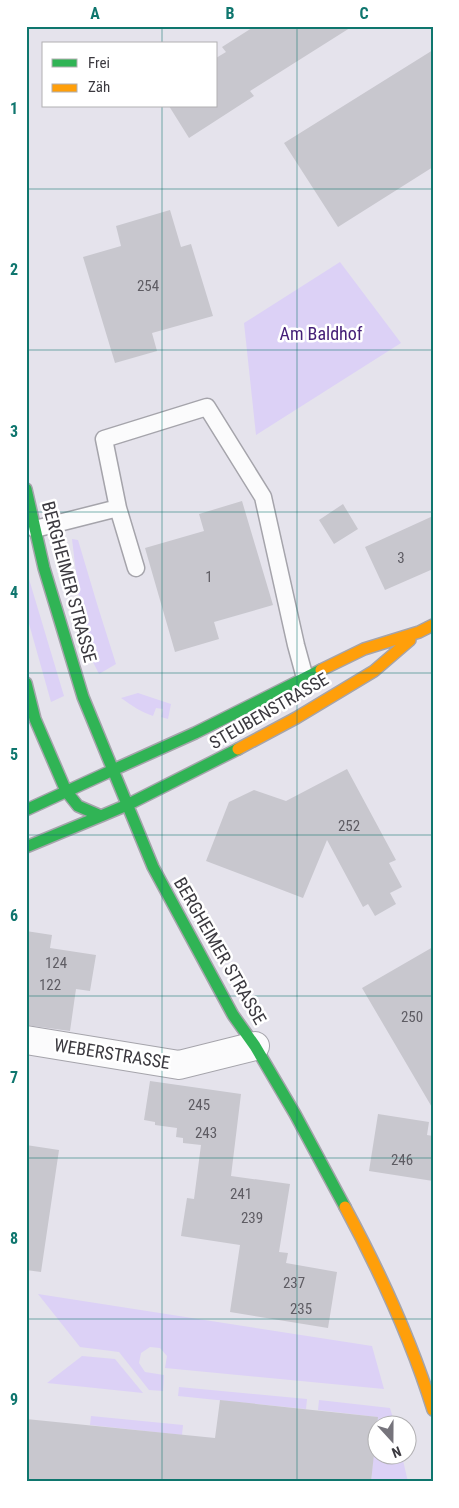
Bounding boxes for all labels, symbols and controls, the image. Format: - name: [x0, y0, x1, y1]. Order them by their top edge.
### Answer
- text: A: [90, 4, 100, 23]
- text: B: [226, 4, 235, 23]
- text: C: [359, 4, 369, 23]
- legend: [42, 42, 218, 108]
- text: Frei: [88, 54, 110, 72]
- text: Zäh: [88, 78, 110, 96]
- text: 1: [10, 99, 18, 118]
- text: 2: [10, 260, 18, 279]
- house number: 254: [137, 277, 159, 295]
- park label: Am Baldhof: [280, 323, 363, 344]
- text: 3: [10, 422, 18, 441]
- street label: BERGHEIMER STRASSE: [38, 499, 101, 665]
- house number: 3: [397, 549, 405, 567]
- house number: 1: [205, 568, 213, 586]
- text: 4: [10, 583, 18, 602]
- street label: STEUBENSTRASSE: [206, 668, 332, 753]
- text: 5: [10, 745, 18, 764]
- house number: 252: [338, 817, 360, 835]
- street label: BERGHEIMER STRASSE: [170, 874, 271, 1028]
- text: 6: [10, 906, 18, 925]
- house number: 124: [45, 954, 67, 972]
- house number: 122: [39, 976, 61, 994]
- house number: 250: [401, 1008, 423, 1026]
- street label: WEBERSTRASSE: [53, 1034, 172, 1073]
- text: 7: [10, 1068, 18, 1087]
- house number: 245: [188, 1096, 210, 1114]
- house number: 243: [195, 1124, 217, 1142]
- house number: 246: [391, 1151, 413, 1169]
- house number: 241: [230, 1185, 252, 1203]
- house number: 239: [241, 1209, 263, 1227]
- text: 8: [10, 1229, 18, 1248]
- house number: 237: [283, 1274, 305, 1292]
- house number: 235: [290, 1300, 312, 1318]
- text: 9: [10, 1390, 18, 1409]
- north arrow: [366, 1416, 416, 1466]
- text: N: [390, 1443, 404, 1461]

